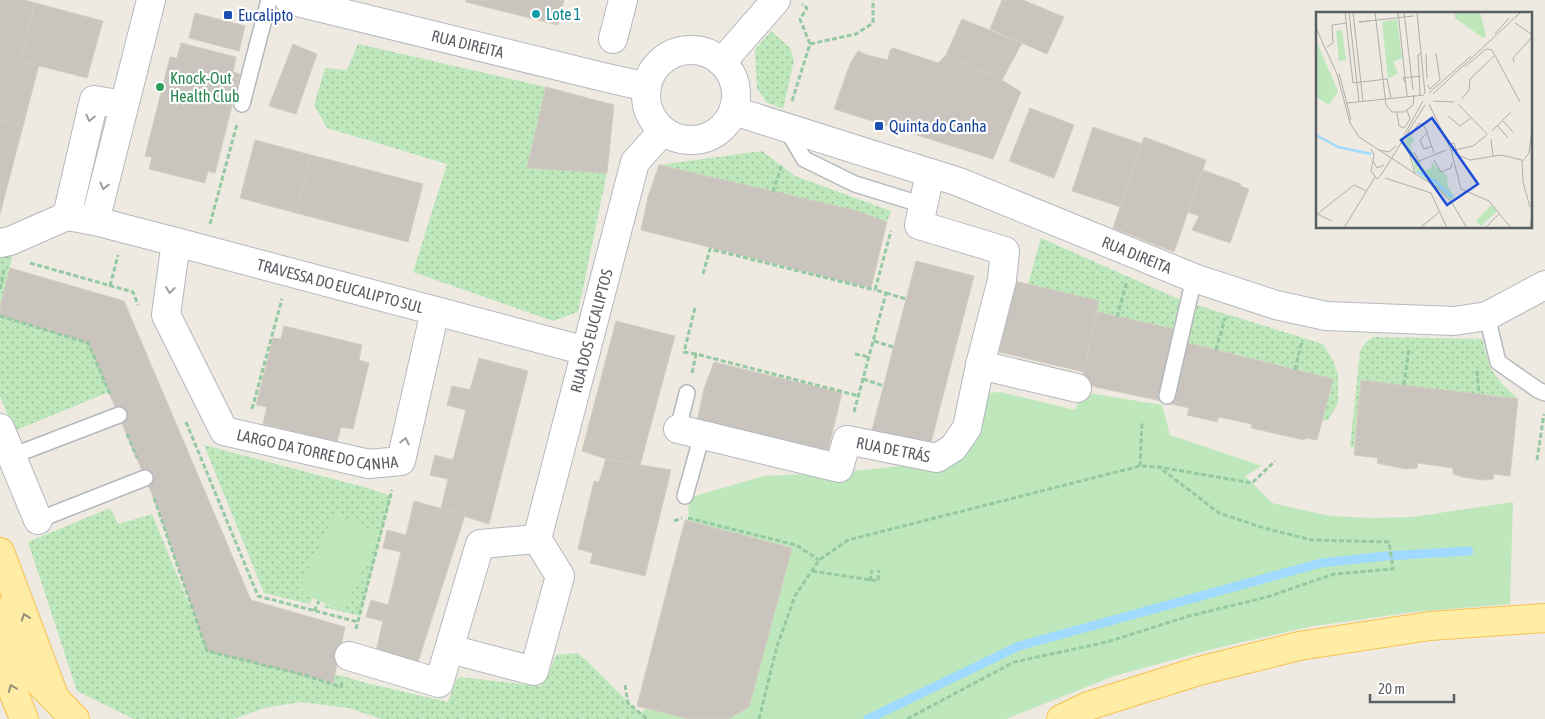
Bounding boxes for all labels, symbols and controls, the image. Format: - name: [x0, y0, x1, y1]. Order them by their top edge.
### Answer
- place label: Lote 1: [546, 5, 581, 23]
- place label: Eucalipto: [238, 6, 293, 25]
- marker: Lote 1: [530, 8, 542, 20]
- marker: Eucalipto: [222, 9, 234, 21]
- inset map: [1316, 12, 1532, 229]
- street label: RUA DIREITA: [430, 26, 506, 61]
- place label: Knock-Out Health Club: [170, 69, 240, 105]
- marker: Knock-Out Health Club: [154, 81, 166, 93]
- one-way arrow: [85, 114, 96, 123]
- place label: Quinta do Canha: [889, 117, 987, 135]
- marker: Quinta do Canha: [873, 120, 885, 132]
- one-way arrow: [99, 181, 109, 189]
- street label: RUA DIREITA: [1099, 232, 1174, 277]
- street label: TRAVESSA DO EUCALIPTO SUL: [255, 255, 426, 317]
- street label: RUA DOS EUCALIPTOS: [566, 267, 616, 395]
- one-way arrow: [165, 286, 176, 294]
- street label: LARGO DA TORRE DO CANHA: [235, 425, 399, 473]
- street label: RUA DE TRÁS: [855, 433, 932, 466]
- one-way arrow: [399, 437, 410, 446]
- one-way arrow: [21, 614, 31, 622]
- scale bar: [1370, 672, 1454, 704]
- text: 20 m: [1378, 680, 1405, 697]
- one-way arrow: [8, 684, 18, 693]

